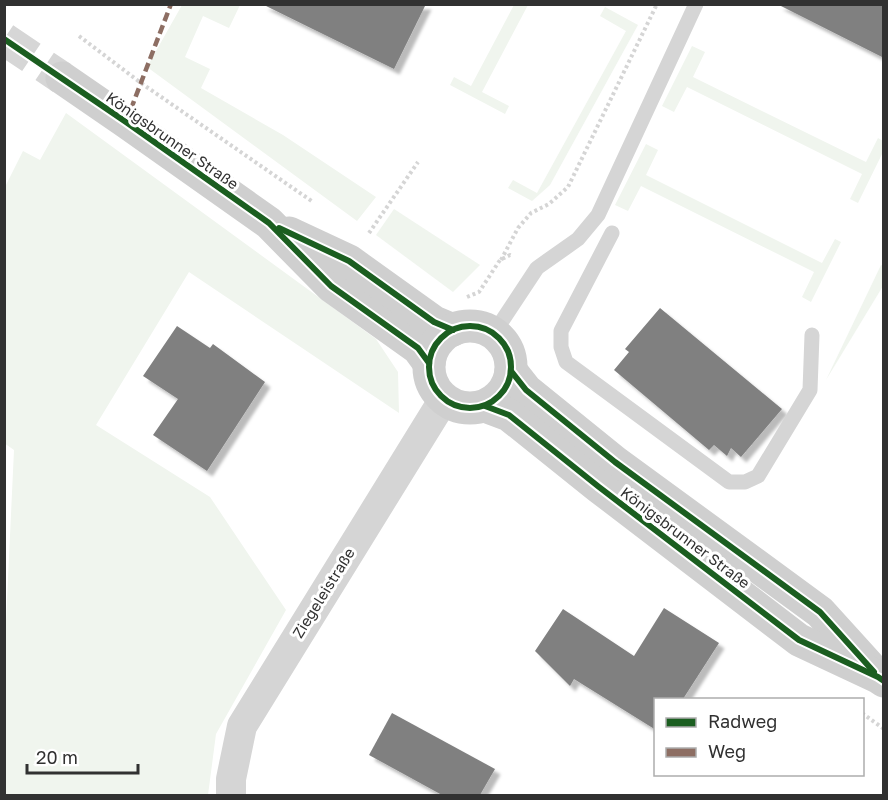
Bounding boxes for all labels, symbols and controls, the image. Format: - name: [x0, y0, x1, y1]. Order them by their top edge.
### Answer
- street label: Königsbrunner Straße: [103, 88, 242, 193]
- street label: Königsbrunner Straße: [617, 483, 754, 592]
- street label: Ziegeleistraße: [288, 544, 358, 641]
- legend: [654, 698, 864, 776]
- text: Radweg: [708, 710, 777, 732]
- scale bar: [27, 737, 138, 775]
- text: Weg: [708, 740, 746, 762]
- text: 20 m: [36, 746, 78, 768]

